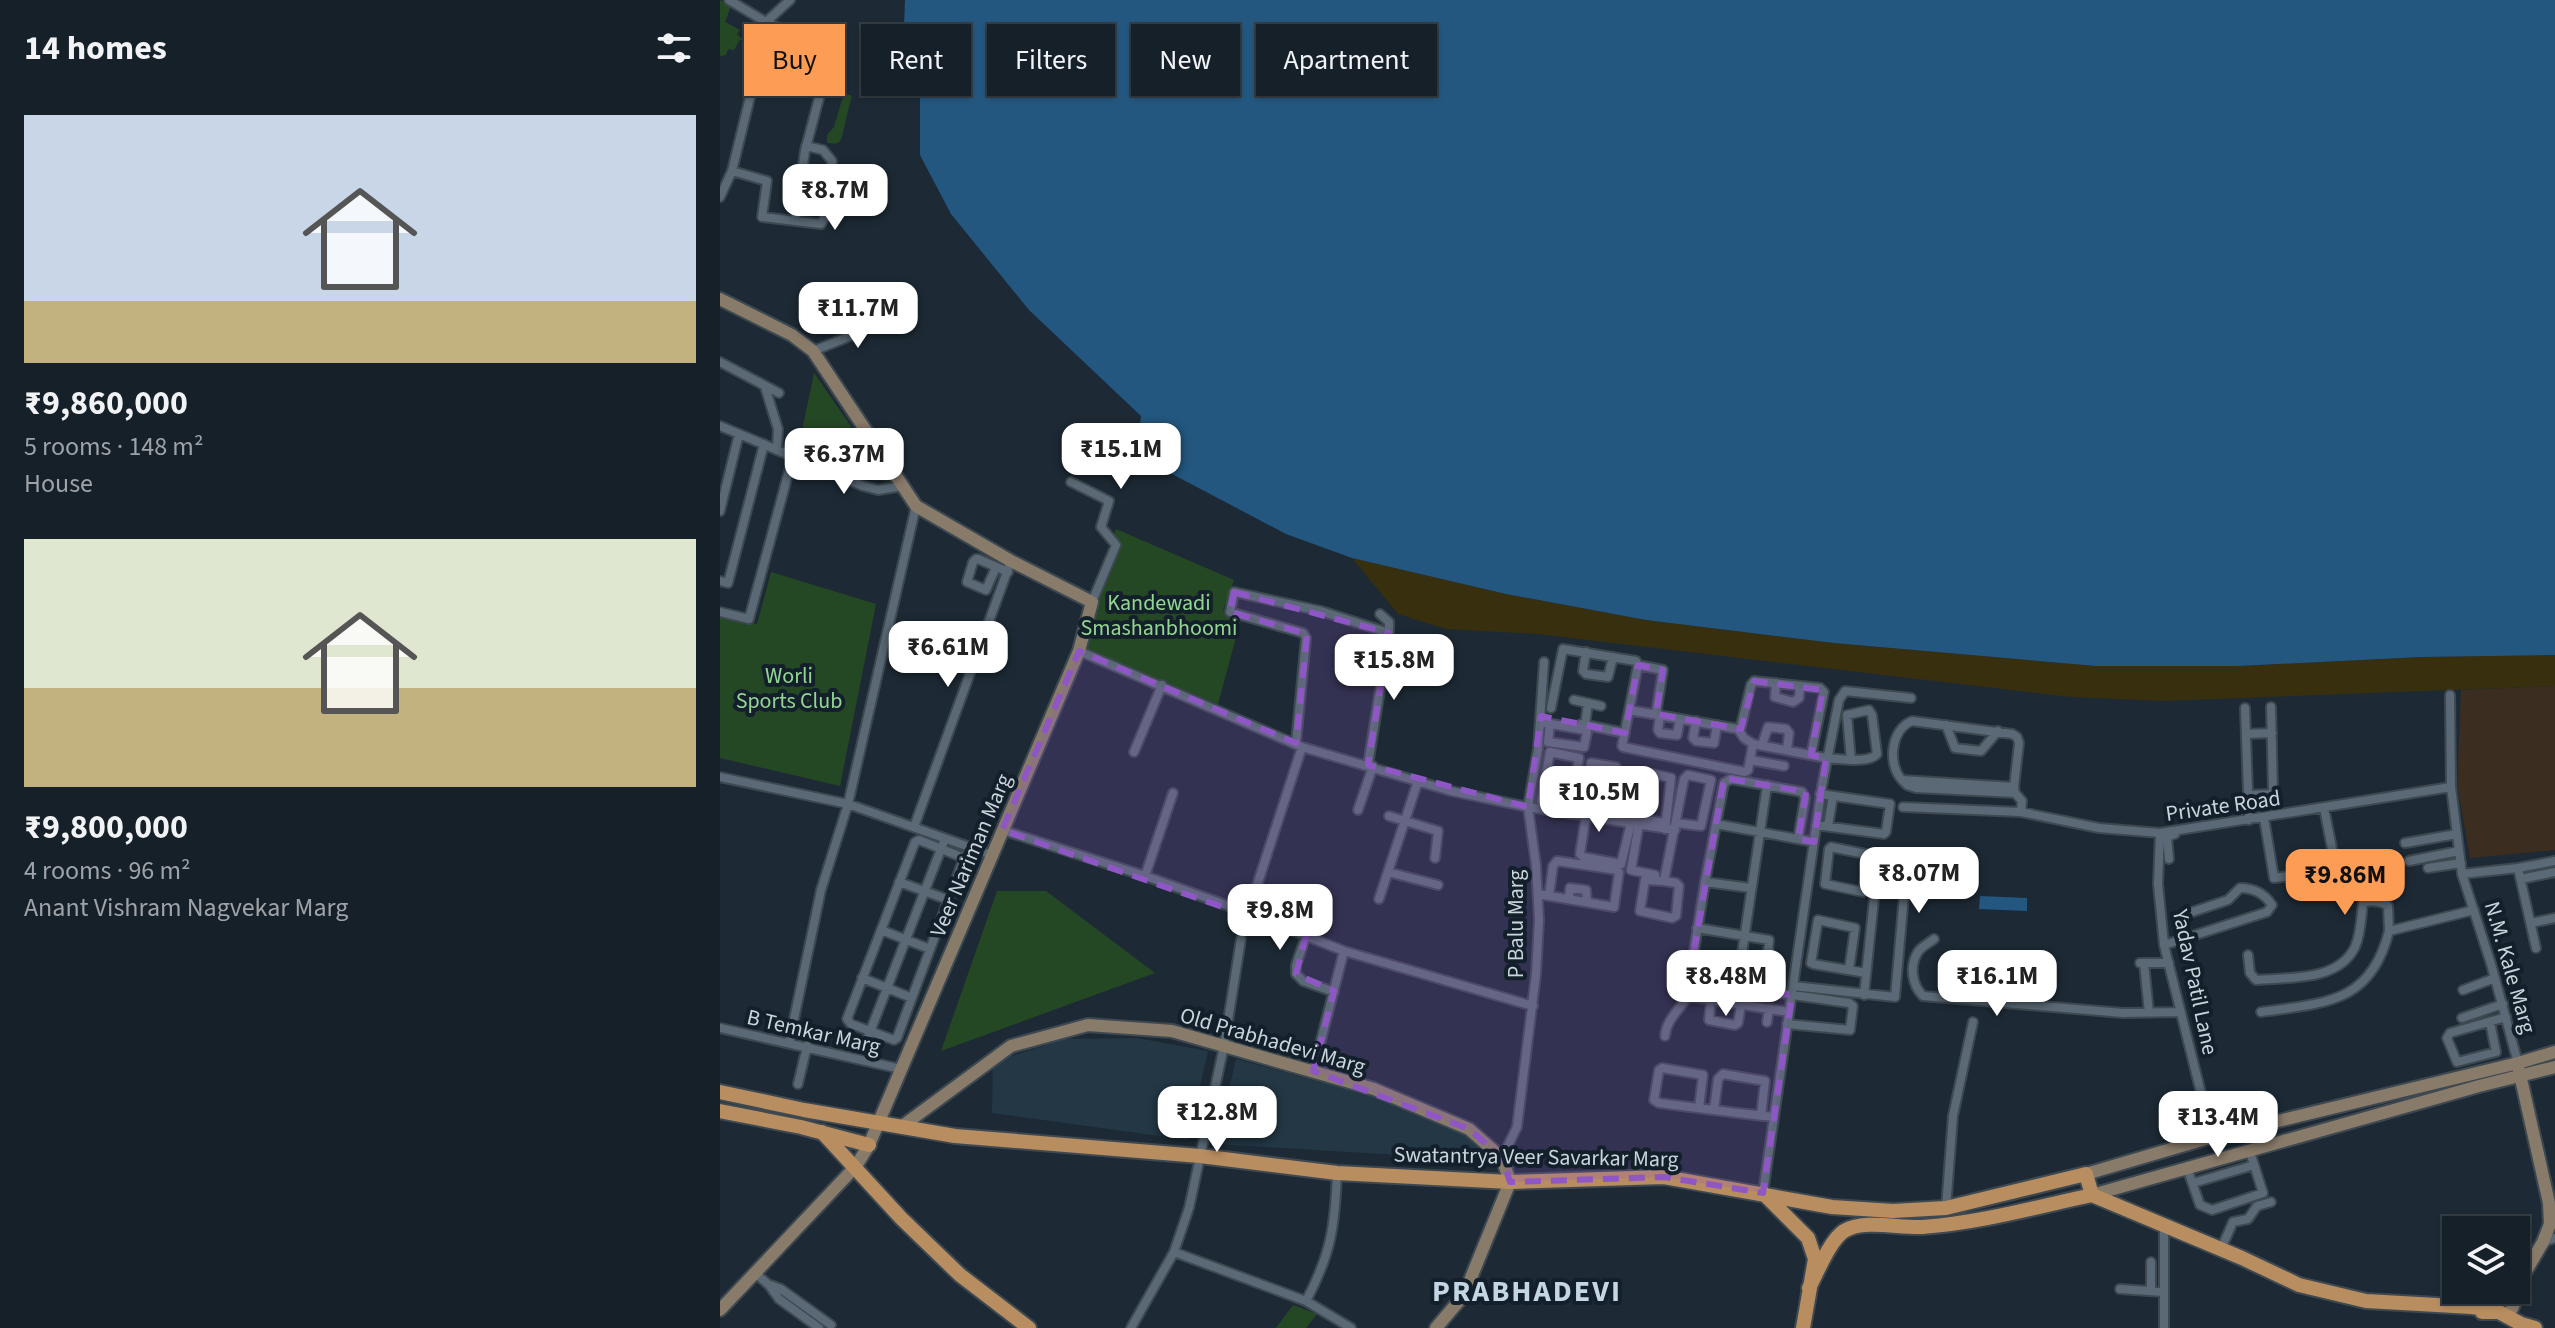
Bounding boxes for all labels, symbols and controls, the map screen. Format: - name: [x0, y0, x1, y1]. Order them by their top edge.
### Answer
- text: 14 homes: [24, 24, 167, 73]
- chip: Buy: [744, 24, 845, 96]
- chip: Rent: [861, 24, 971, 96]
- chip: Filters: [987, 24, 1115, 96]
- chip: New: [1131, 24, 1240, 96]
- chip: Apartment: [1256, 24, 1437, 96]
- icon: filters: [652, 26, 696, 70]
- pin: ₹8.7M: [779, 164, 891, 232]
- icon: home: [288, 167, 432, 311]
- text: ₹8.7M: [801, 171, 869, 208]
- pin: ₹11.7M: [793, 282, 923, 350]
- text: ₹11.7M: [817, 289, 899, 326]
- text: ₹9,860,000: [24, 379, 188, 428]
- pin: ₹15.1M: [1056, 423, 1186, 491]
- text: 5 rooms · 148 m²: [24, 428, 203, 465]
- pin: ₹6.37M: [779, 428, 909, 496]
- text: ₹15.1M: [1080, 430, 1162, 467]
- text: ₹6.37M: [803, 435, 885, 472]
- text: House: [24, 465, 93, 502]
- park label: Kandewadi Smashanbhoomi: [1080, 587, 1238, 644]
- icon: home: [288, 591, 432, 735]
- pin: ₹6.61M: [883, 621, 1013, 689]
- text: ₹6.61M: [907, 628, 989, 665]
- pin: ₹15.8M: [1329, 634, 1459, 702]
- text: ₹15.8M: [1353, 641, 1435, 678]
- park label: Worli Sports Club: [736, 660, 842, 717]
- pin: ₹10.5M: [1534, 766, 1664, 834]
- street label: Veer Nariman Marg: [922, 769, 1020, 942]
- text: ₹10.5M: [1558, 773, 1640, 810]
- street label: Private Road: [2164, 782, 2283, 830]
- text: ₹9,800,000: [24, 803, 188, 852]
- pin: ₹8.07M: [1854, 847, 1984, 915]
- pin: ₹9.86M: [2280, 849, 2410, 917]
- text: 4 rooms · 96 m²: [24, 852, 191, 889]
- text: ₹8.07M: [1878, 854, 1960, 891]
- text: ₹9.86M: [2304, 856, 2386, 893]
- street label: P Balu Marg: [1500, 870, 1532, 978]
- pin: ₹9.8M: [1224, 884, 1336, 952]
- text: Anant Vishram Nagvekar Marg: [24, 889, 348, 926]
- text: ₹9.8M: [1246, 891, 1314, 928]
- street label: N.M. Kale Marg: [2476, 898, 2544, 1037]
- street label: Yadav Patil Lane: [2164, 906, 2226, 1058]
- pin: ₹8.48M: [1661, 950, 1791, 1018]
- pin: ₹16.1M: [1932, 950, 2062, 1018]
- text: ₹8.48M: [1685, 957, 1767, 994]
- text: ₹16.1M: [1956, 957, 2038, 994]
- street label: Old Prabhadevi Marg: [1176, 999, 1369, 1083]
- street label: B Temkar Marg: [744, 1001, 884, 1063]
- pin: ₹12.8M: [1152, 1086, 1282, 1154]
- pin: ₹13.4M: [2153, 1091, 2283, 1159]
- text: ₹12.8M: [1176, 1093, 1258, 1130]
- text: ₹13.4M: [2177, 1098, 2259, 1135]
- street label: Swatantrya Veer Savarkar Marg: [1393, 1139, 1679, 1175]
- map controls: [2442, 1216, 2530, 1304]
- button: layers: [2442, 1216, 2530, 1304]
- district label: PRABHADEVI: [1432, 1270, 1622, 1313]

